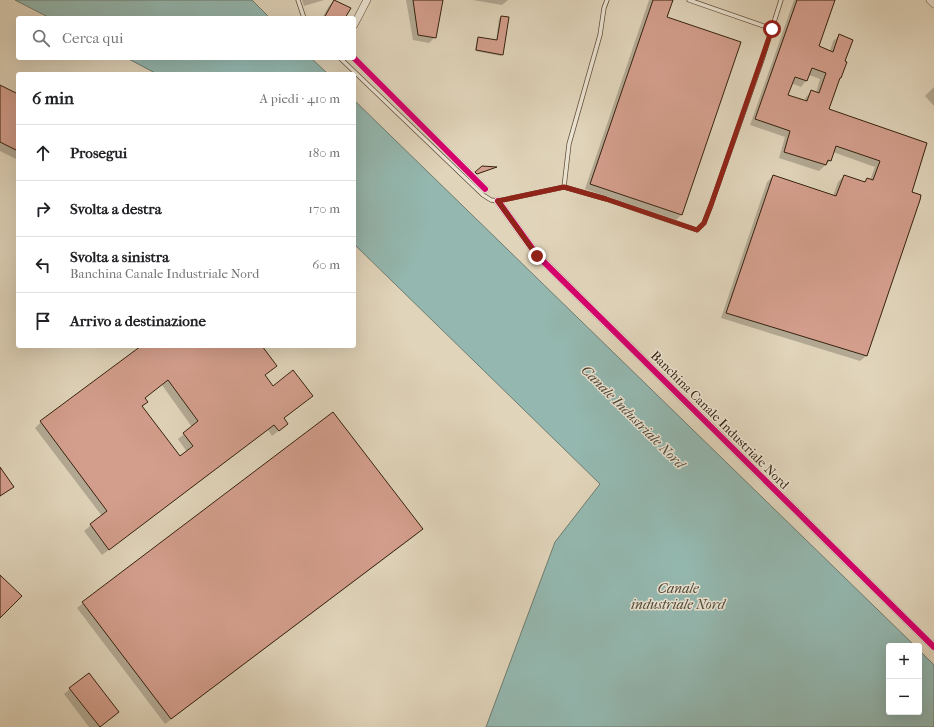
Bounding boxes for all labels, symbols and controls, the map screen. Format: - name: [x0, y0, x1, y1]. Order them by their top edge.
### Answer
- search box: [16, 16, 356, 60]
- route start: [763, 20, 781, 38]
- icon: search: [30, 27, 52, 49]
- text: Cerca qui: [62, 29, 123, 47]
- text: 6 min: [32, 88, 74, 108]
- text: A piedi · 410 m: [259, 91, 340, 106]
- icon: ahead: [32, 142, 54, 164]
- text: Prosegui: [70, 144, 127, 162]
- text: 180 m: [308, 145, 340, 160]
- icon: right: [32, 198, 54, 220]
- text: Svolta a destra: [70, 200, 162, 218]
- text: 170 m: [308, 201, 340, 216]
- route end: [528, 247, 546, 265]
- text: Svolta a sinistra: [70, 248, 169, 266]
- icon: left: [32, 254, 54, 276]
- text: 60 m: [312, 257, 340, 272]
- text: Banchina Canale Industriale Nord: [70, 266, 259, 281]
- icon: arrive: [32, 310, 54, 332]
- text: Arrivo a destinazione: [70, 312, 206, 330]
- street label: Banchina Canale Industriale Nord: [648, 348, 793, 493]
- water label: Canale Industriale Nord: [578, 362, 690, 474]
- water label: Canale industriale Nord: [631, 580, 727, 613]
- map controls: [886, 643, 922, 715]
- button: +: [886, 643, 922, 679]
- button: −: [886, 679, 922, 715]

